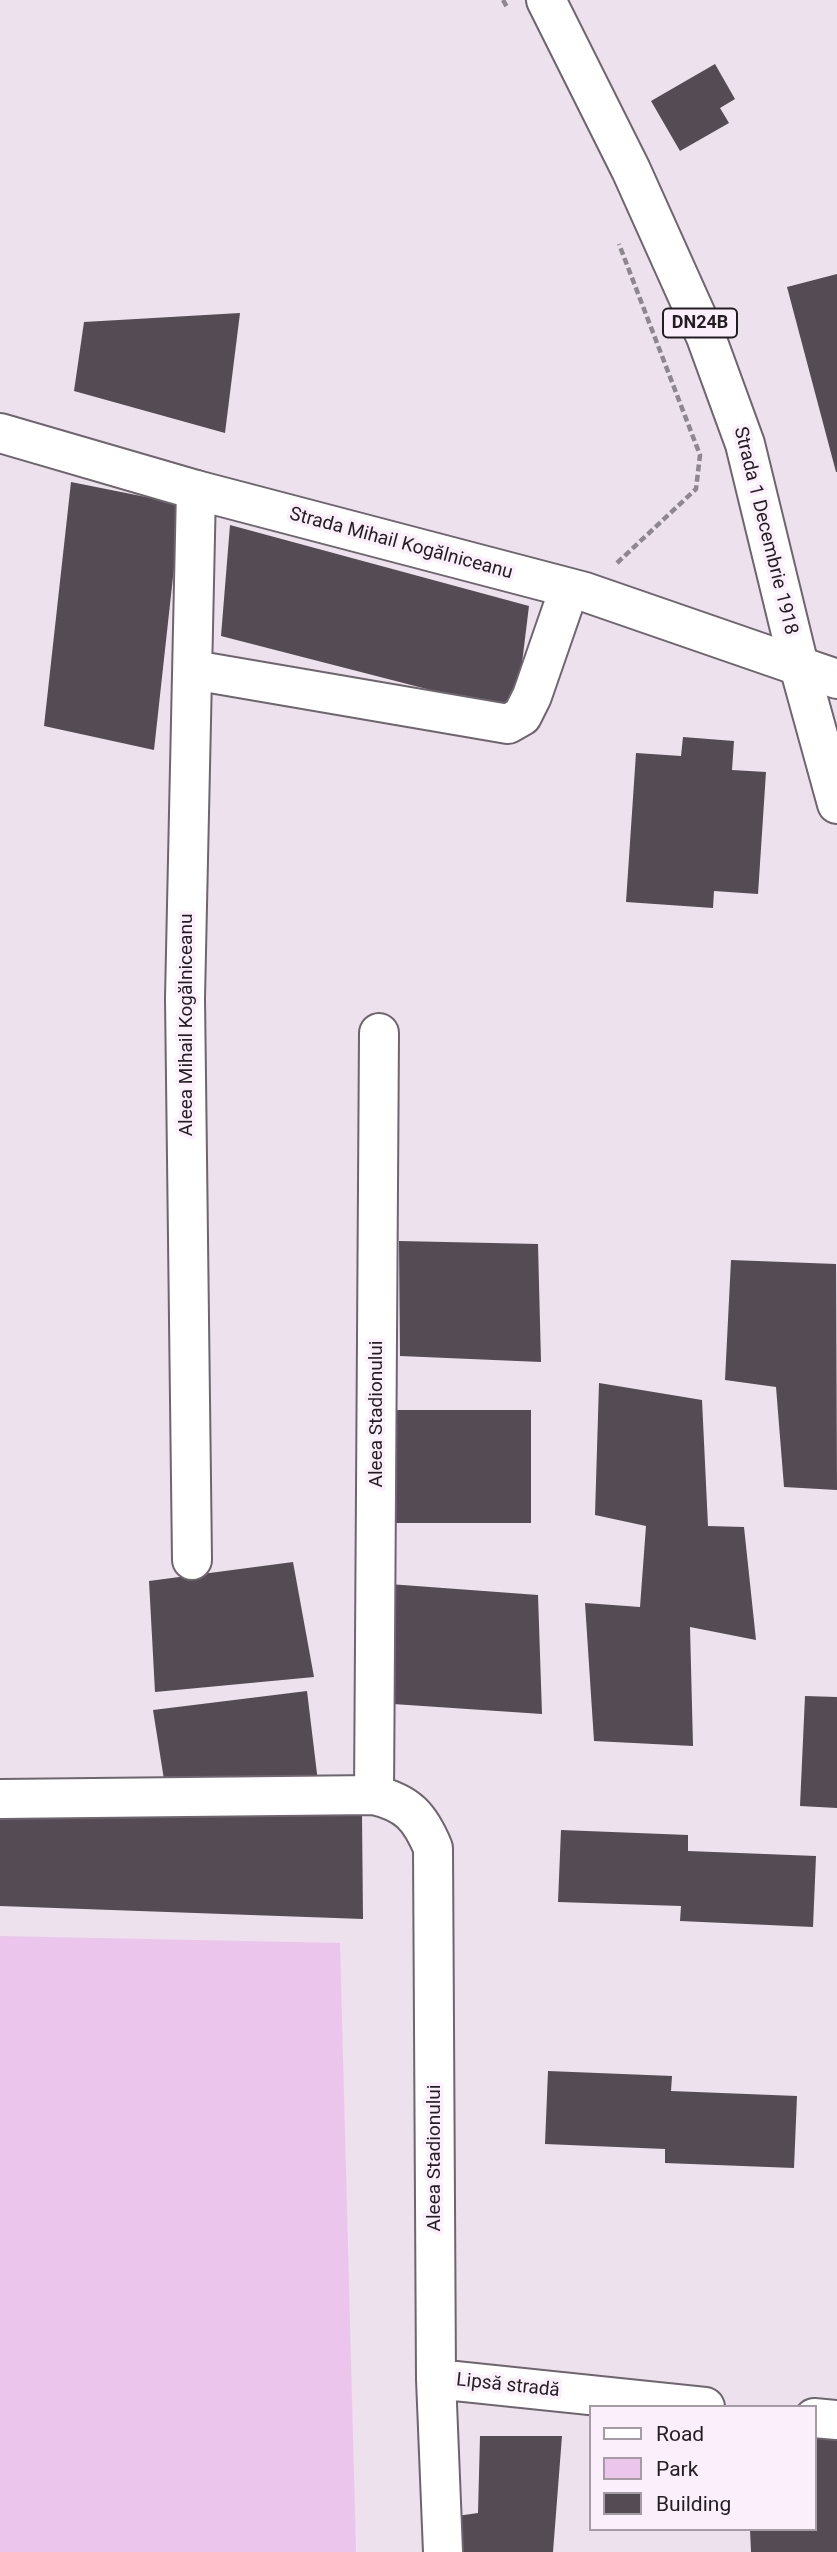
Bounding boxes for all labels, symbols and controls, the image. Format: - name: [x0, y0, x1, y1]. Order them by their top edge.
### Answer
- road number: DN24B: [663, 309, 737, 338]
- street label: Strada 1 Decembrie 1918: [728, 425, 802, 637]
- street label: Strada Mihail Kogălniceanu: [287, 503, 515, 585]
- street label: Aleea Mihail Kogălniceanu: [176, 914, 198, 1136]
- street label: Aleea Stadionului: [366, 1341, 388, 1487]
- street label: Aleea Stadionului: [424, 2085, 446, 2231]
- street label: Lipsă stradă: [455, 2369, 561, 2403]
- legend: [588, 2405, 816, 2531]
- text: Road: [656, 2422, 704, 2446]
- text: Park: [656, 2457, 698, 2481]
- text: Building: [656, 2492, 731, 2516]

